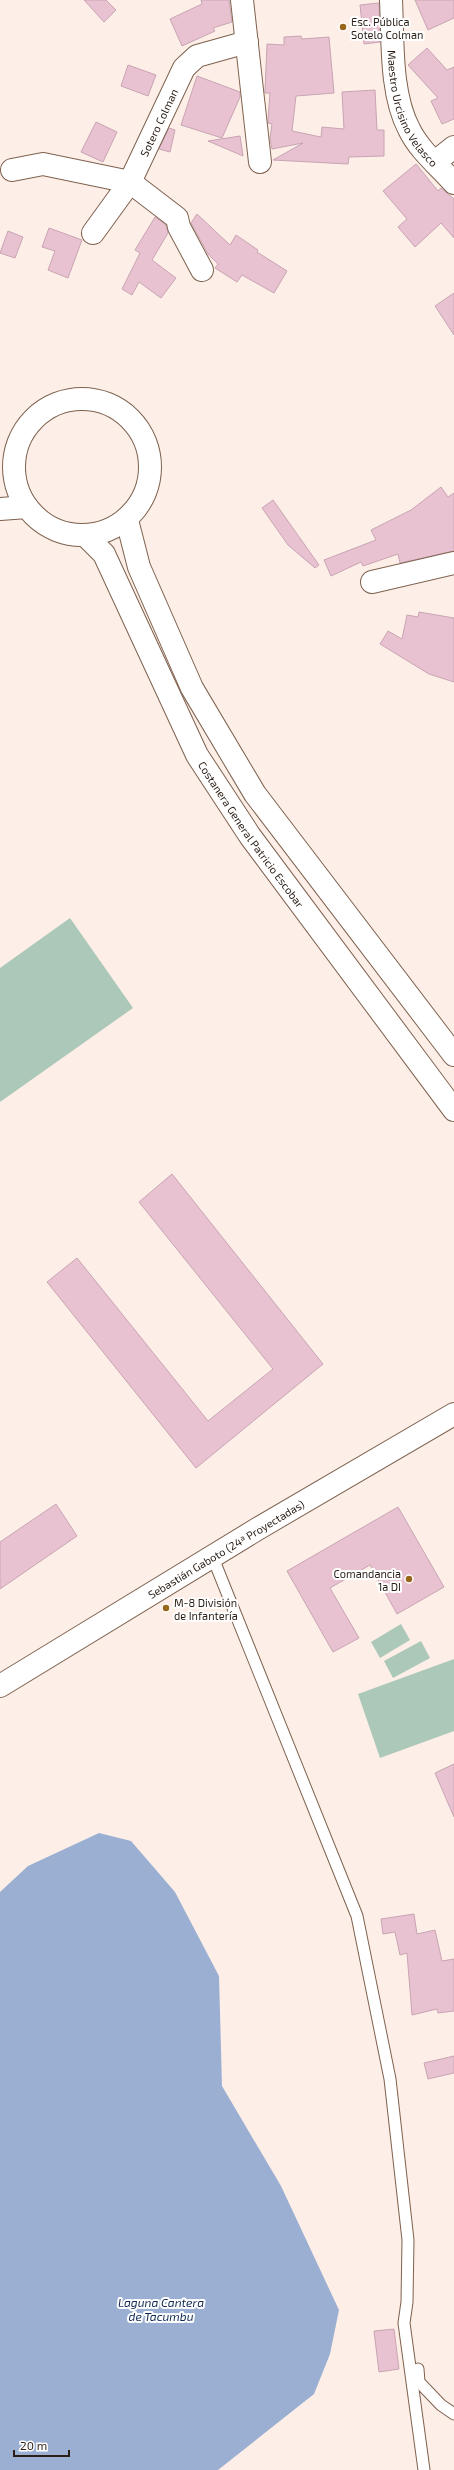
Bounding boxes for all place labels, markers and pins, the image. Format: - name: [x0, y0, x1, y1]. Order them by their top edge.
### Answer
- place label: Esc. Pública Sotelo Colman: [351, 15, 423, 41]
- marker: Esc. Pública Sotelo Colman: [338, 22, 348, 32]
- place label: Comandancia 1a DI: [334, 1567, 401, 1593]
- marker: Comandancia 1a DI: [404, 1574, 414, 1584]
- place label: M-8 División de Infantería: [174, 1596, 238, 1622]
- marker: M-8 División de Infantería: [161, 1603, 171, 1613]

